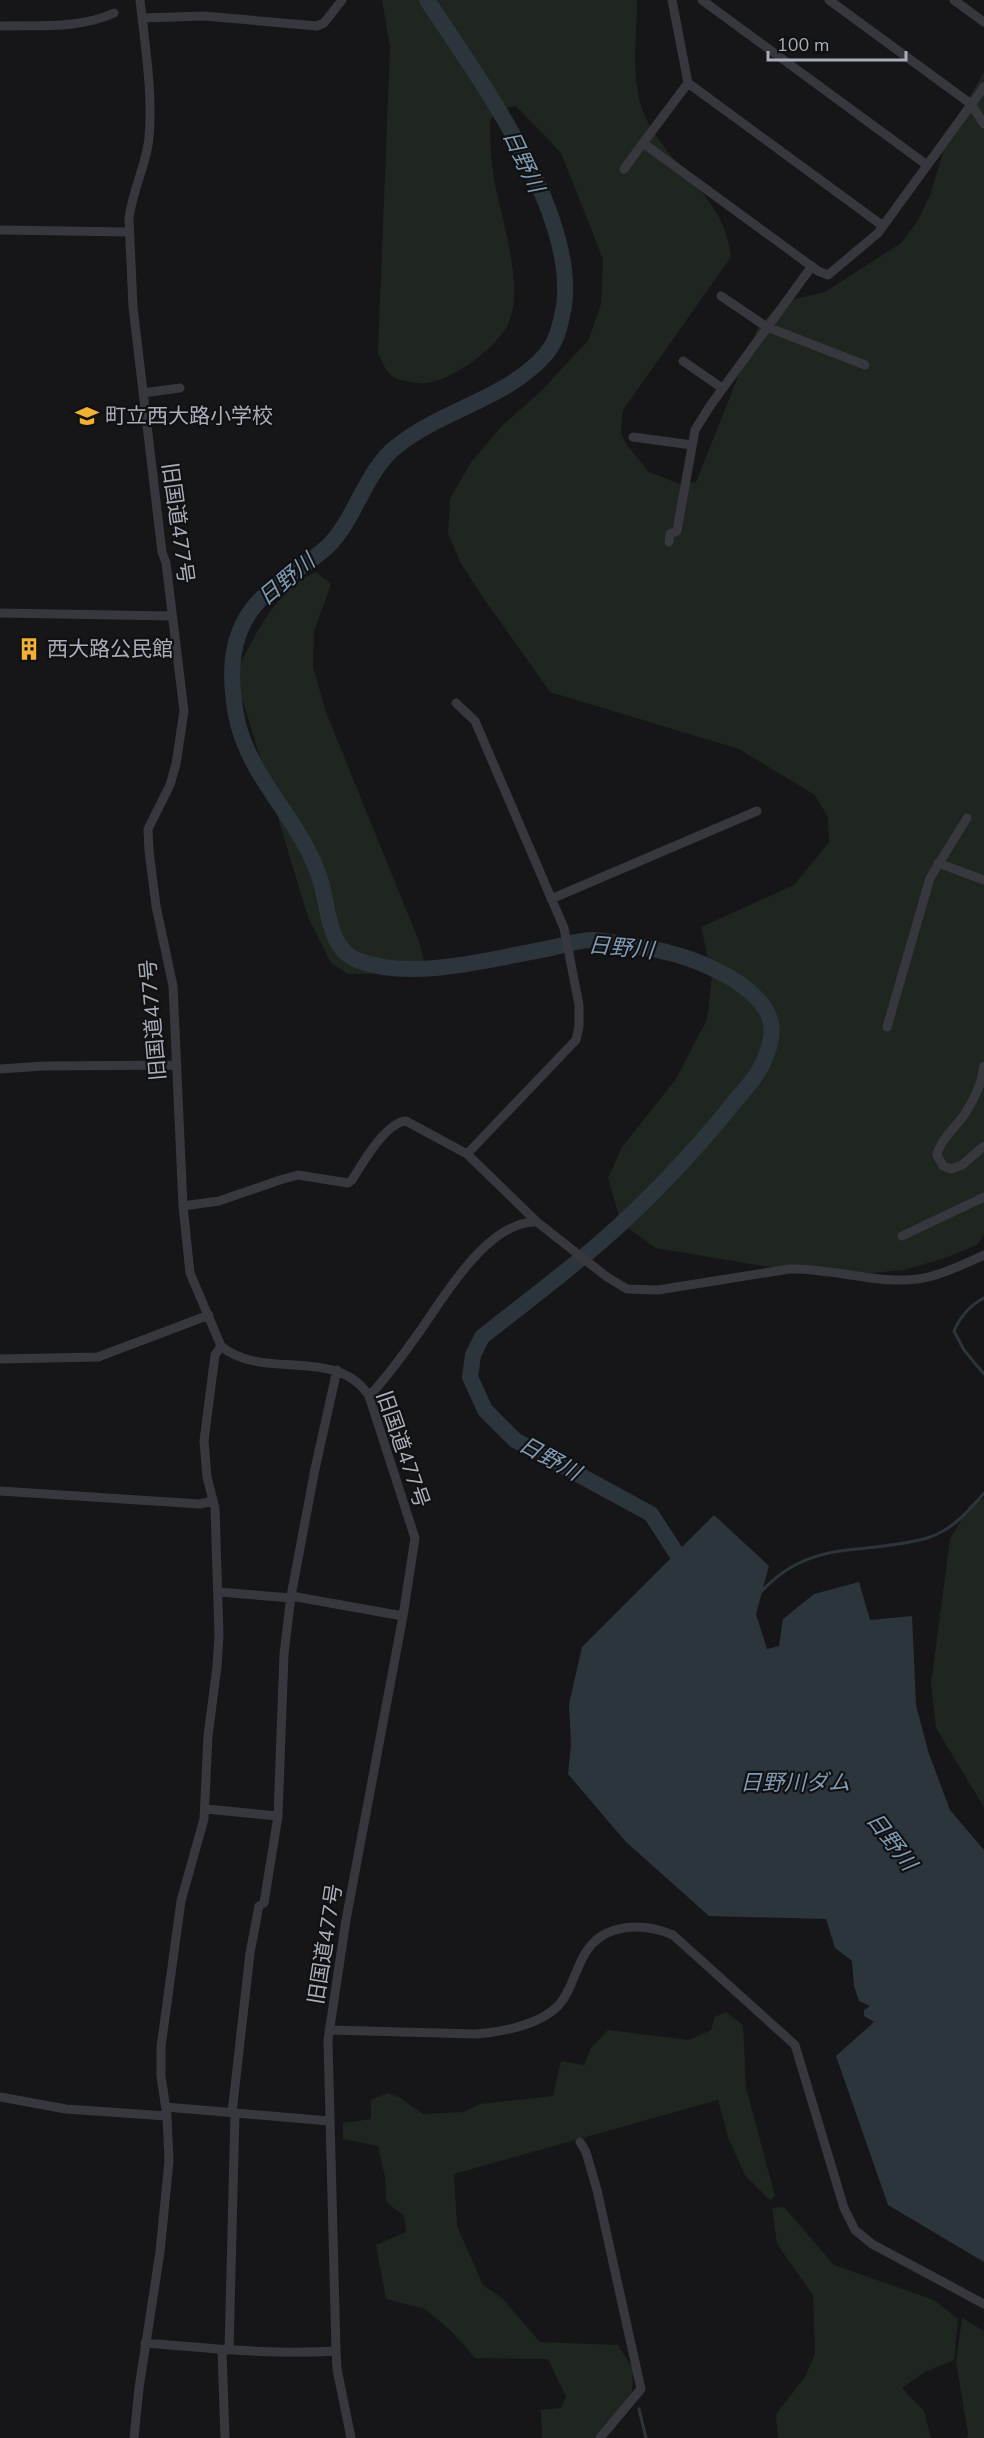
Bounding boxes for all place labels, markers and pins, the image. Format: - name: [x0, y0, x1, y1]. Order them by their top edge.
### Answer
- place label: 町立西大路小学校: [105, 402, 273, 430]
- school or university icon: 町立西大路小学校: [74, 403, 100, 429]
- place label: 西大路公民館: [47, 635, 173, 663]
- building icon: 西大路公民館: [16, 636, 42, 662]

